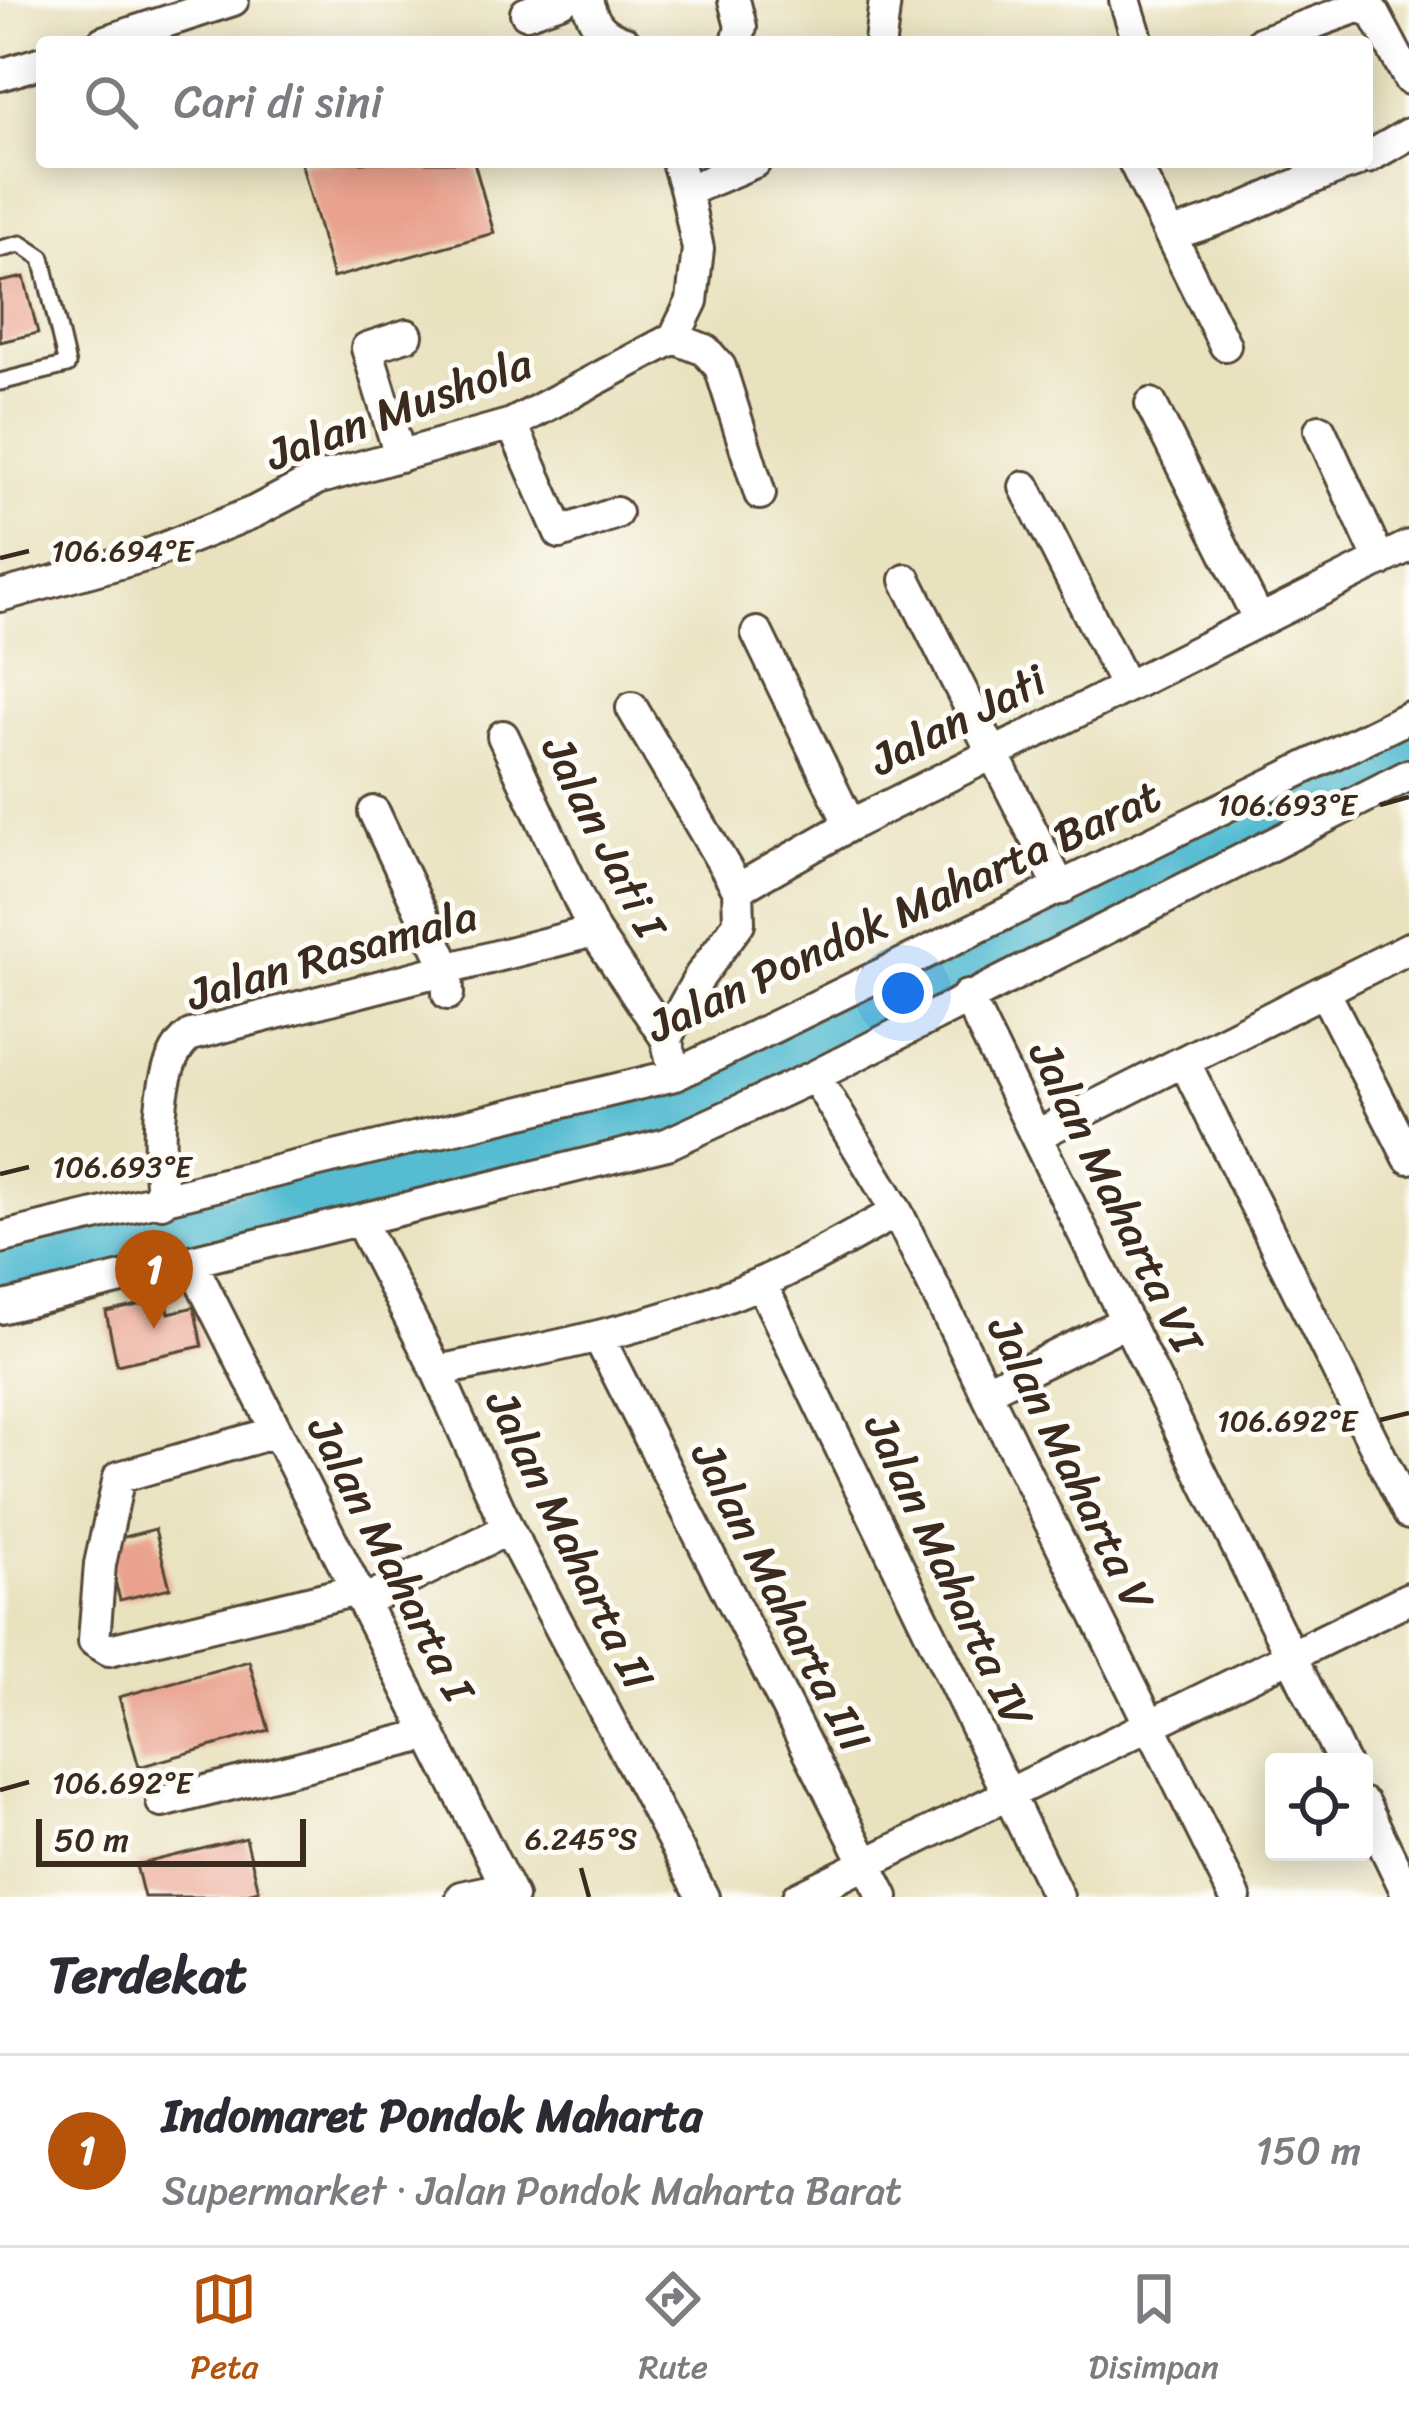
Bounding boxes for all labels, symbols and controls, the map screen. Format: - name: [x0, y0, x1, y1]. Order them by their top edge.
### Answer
- search box: [36, 36, 1373, 168]
- text: Cari di sini: [174, 62, 383, 142]
- icon: search: [78, 69, 144, 135]
- street label: Jalan Mushola: [253, 324, 544, 495]
- text: 106.694°E: [51, 524, 195, 578]
- street label: Jalan Jati: [854, 641, 1062, 800]
- street label: Jalan Jati I: [518, 720, 691, 955]
- street label: Jalan Pondok Maharta Barat: [632, 756, 1175, 1066]
- text: 106.693°E: [1217, 778, 1359, 832]
- street label: Jalan Rasamala: [176, 875, 487, 1035]
- your location: [873, 963, 933, 1023]
- street label: Jalan Maharta VI: [1005, 1025, 1228, 1370]
- text: 106.693°E: [52, 1140, 194, 1194]
- pin: 1: [115, 1230, 193, 1329]
- street label: Jalan Maharta V: [964, 1300, 1178, 1626]
- street label: Jalan Maharta II: [462, 1374, 678, 1704]
- text: 106.692°E: [1217, 1394, 1359, 1448]
- street label: Jalan Maharta IV: [840, 1399, 1057, 1742]
- street label: Jalan Maharta I: [284, 1400, 499, 1719]
- street label: Jalan Maharta III: [667, 1425, 894, 1767]
- map controls: [1265, 1753, 1373, 1861]
- button: locate: [1265, 1753, 1373, 1861]
- text: 106.692°E: [52, 1756, 194, 1810]
- text: 50 m: [54, 1811, 129, 1869]
- text: 6.245°S: [525, 1812, 637, 1866]
- scale bar: [36, 1813, 306, 1866]
- text: Terdekat: [48, 1930, 247, 2020]
- text: Indomaret Pondok Maharta: [162, 2076, 702, 2156]
- text: 1: [79, 2116, 95, 2185]
- text: 150 m: [1256, 2116, 1361, 2185]
- text: Supermarket · Jalan Pondok Maharta Barat: [162, 2156, 902, 2225]
- tab: Peta: [190, 2266, 258, 2396]
- tab: Rute: [639, 2266, 708, 2396]
- tab: Disimpan: [1088, 2266, 1219, 2396]

